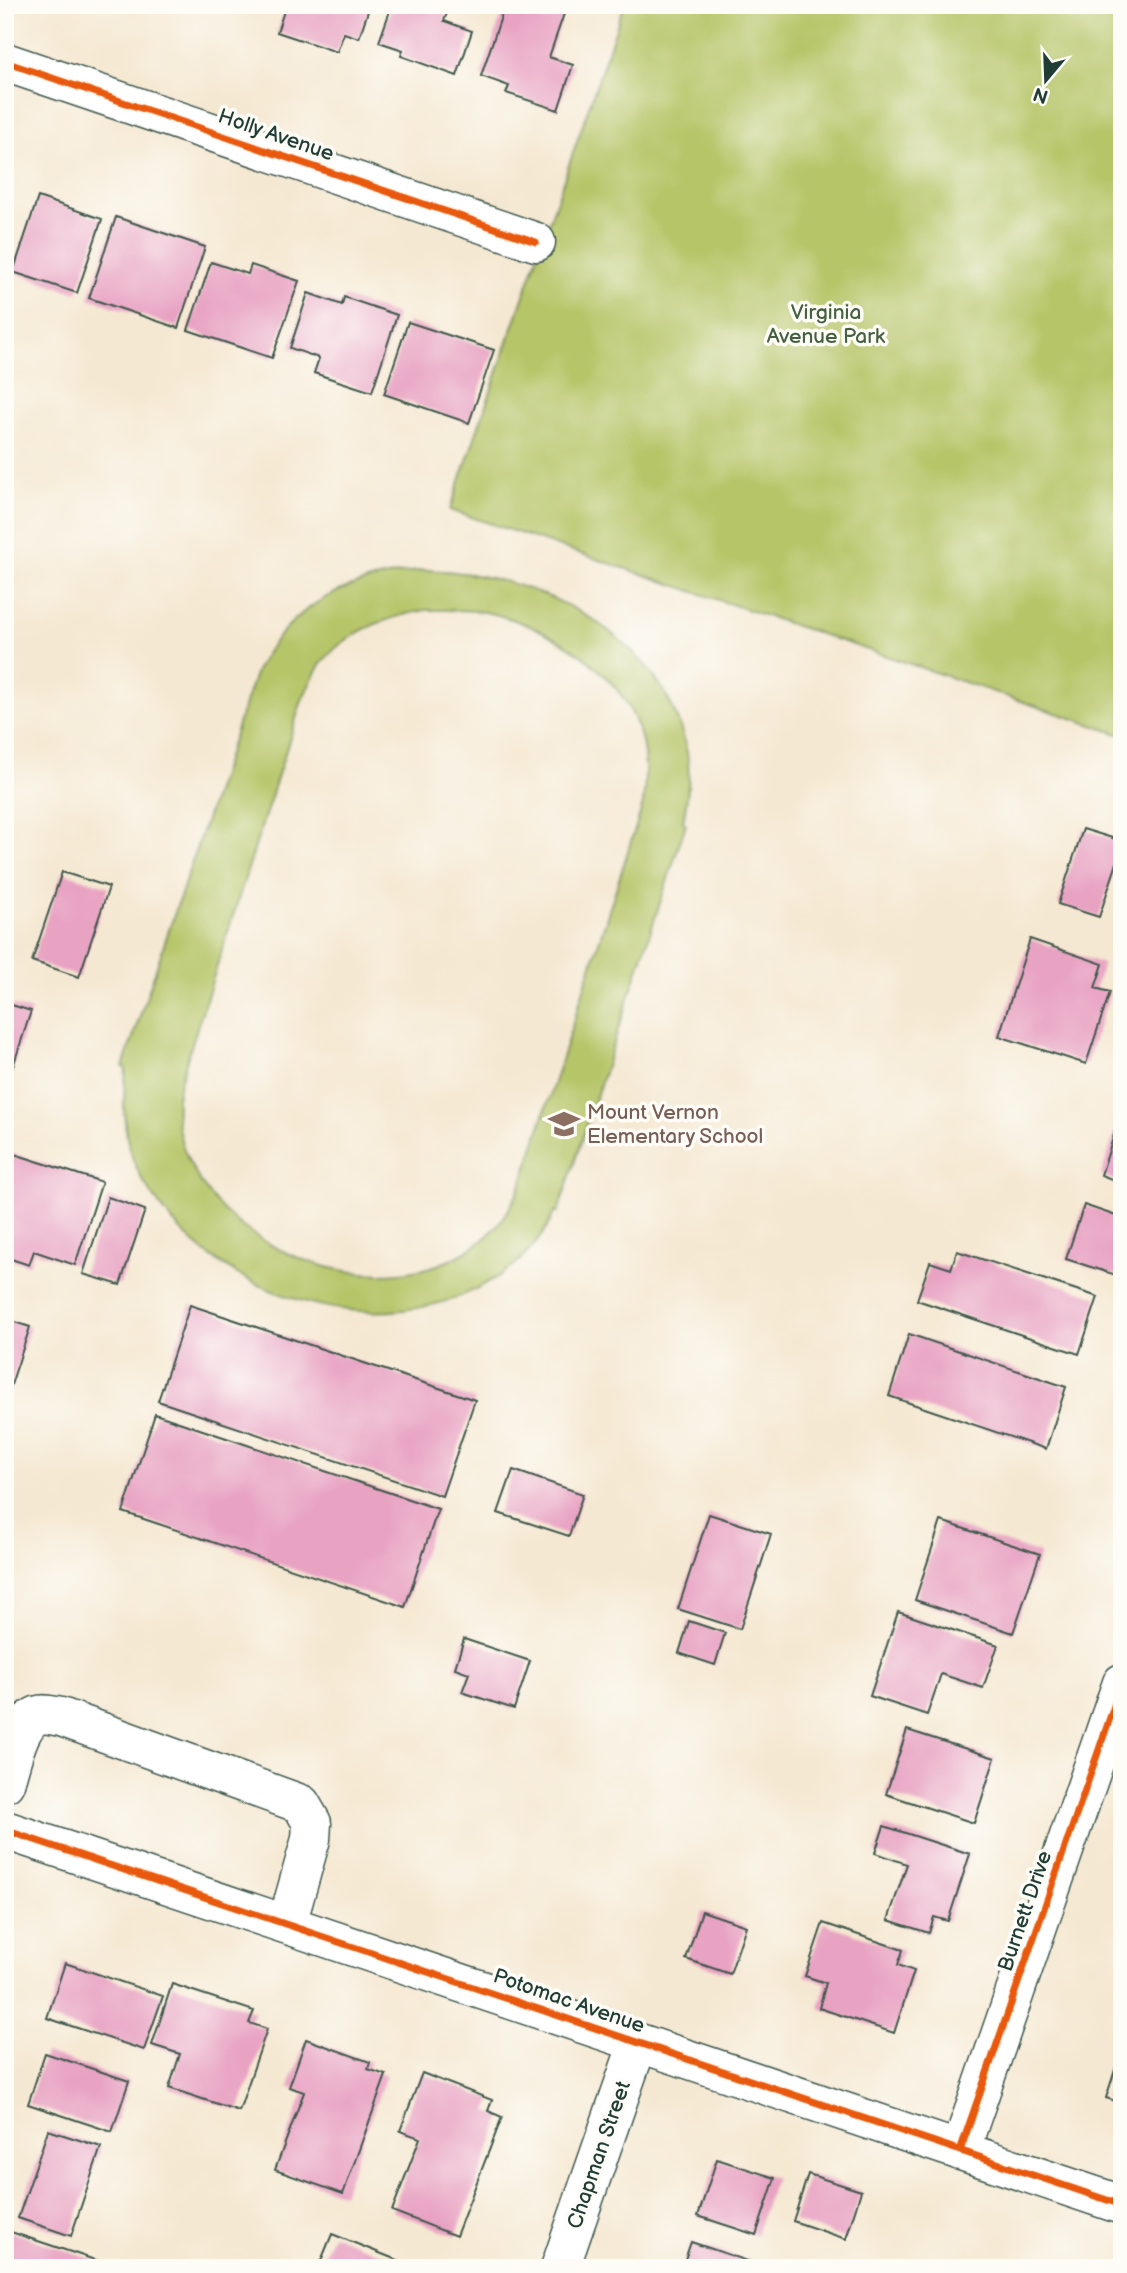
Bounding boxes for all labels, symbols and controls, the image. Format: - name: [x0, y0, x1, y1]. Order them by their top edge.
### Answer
- north arrow: [1012, 46, 1082, 116]
- text: N: [1030, 81, 1051, 108]
- street label: Holly Avenue: [215, 103, 337, 167]
- park label: Virginia Avenue Park: [767, 300, 886, 349]
- place label: Mount Vernon Elementary School: [587, 1100, 763, 1149]
- school or university icon: Mount Vernon Elementary School: [547, 1107, 581, 1141]
- street label: Burnett Drive: [993, 1847, 1057, 1975]
- street label: Potomac Avenue: [490, 1963, 648, 2039]
- street label: Chapman Street: [562, 2077, 636, 2232]

